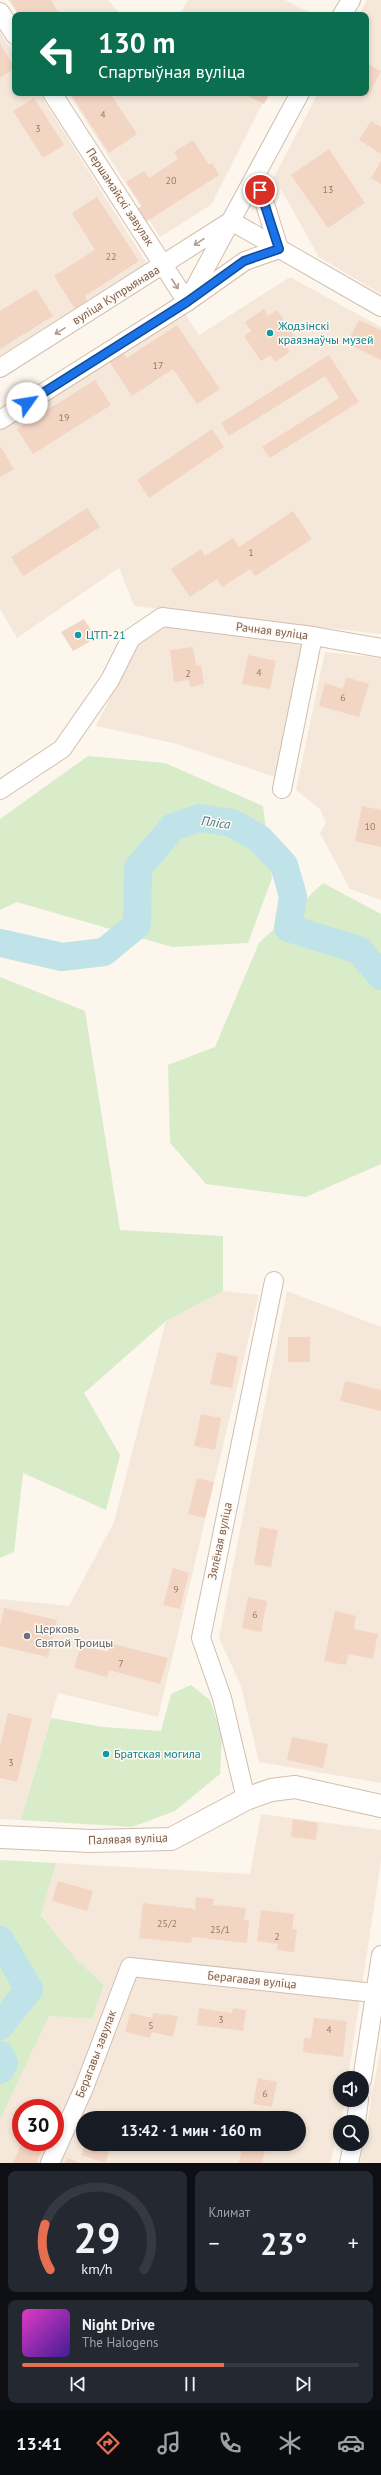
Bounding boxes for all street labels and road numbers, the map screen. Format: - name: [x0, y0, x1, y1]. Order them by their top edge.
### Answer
- street label: Першамайскі завулак: [83, 145, 158, 249]
- street label: вуліца Купрыянава: [69, 262, 162, 327]
- street label: Рачная вуліца: [235, 619, 309, 642]
- street label: Зялёная вуліца: [204, 1501, 235, 1581]
- street label: Палявая вуліца: [88, 1830, 168, 1847]
- street label: Берагавая вуліца: [207, 1967, 297, 1992]
- street label: Берагавы завулак: [72, 2007, 119, 2100]

